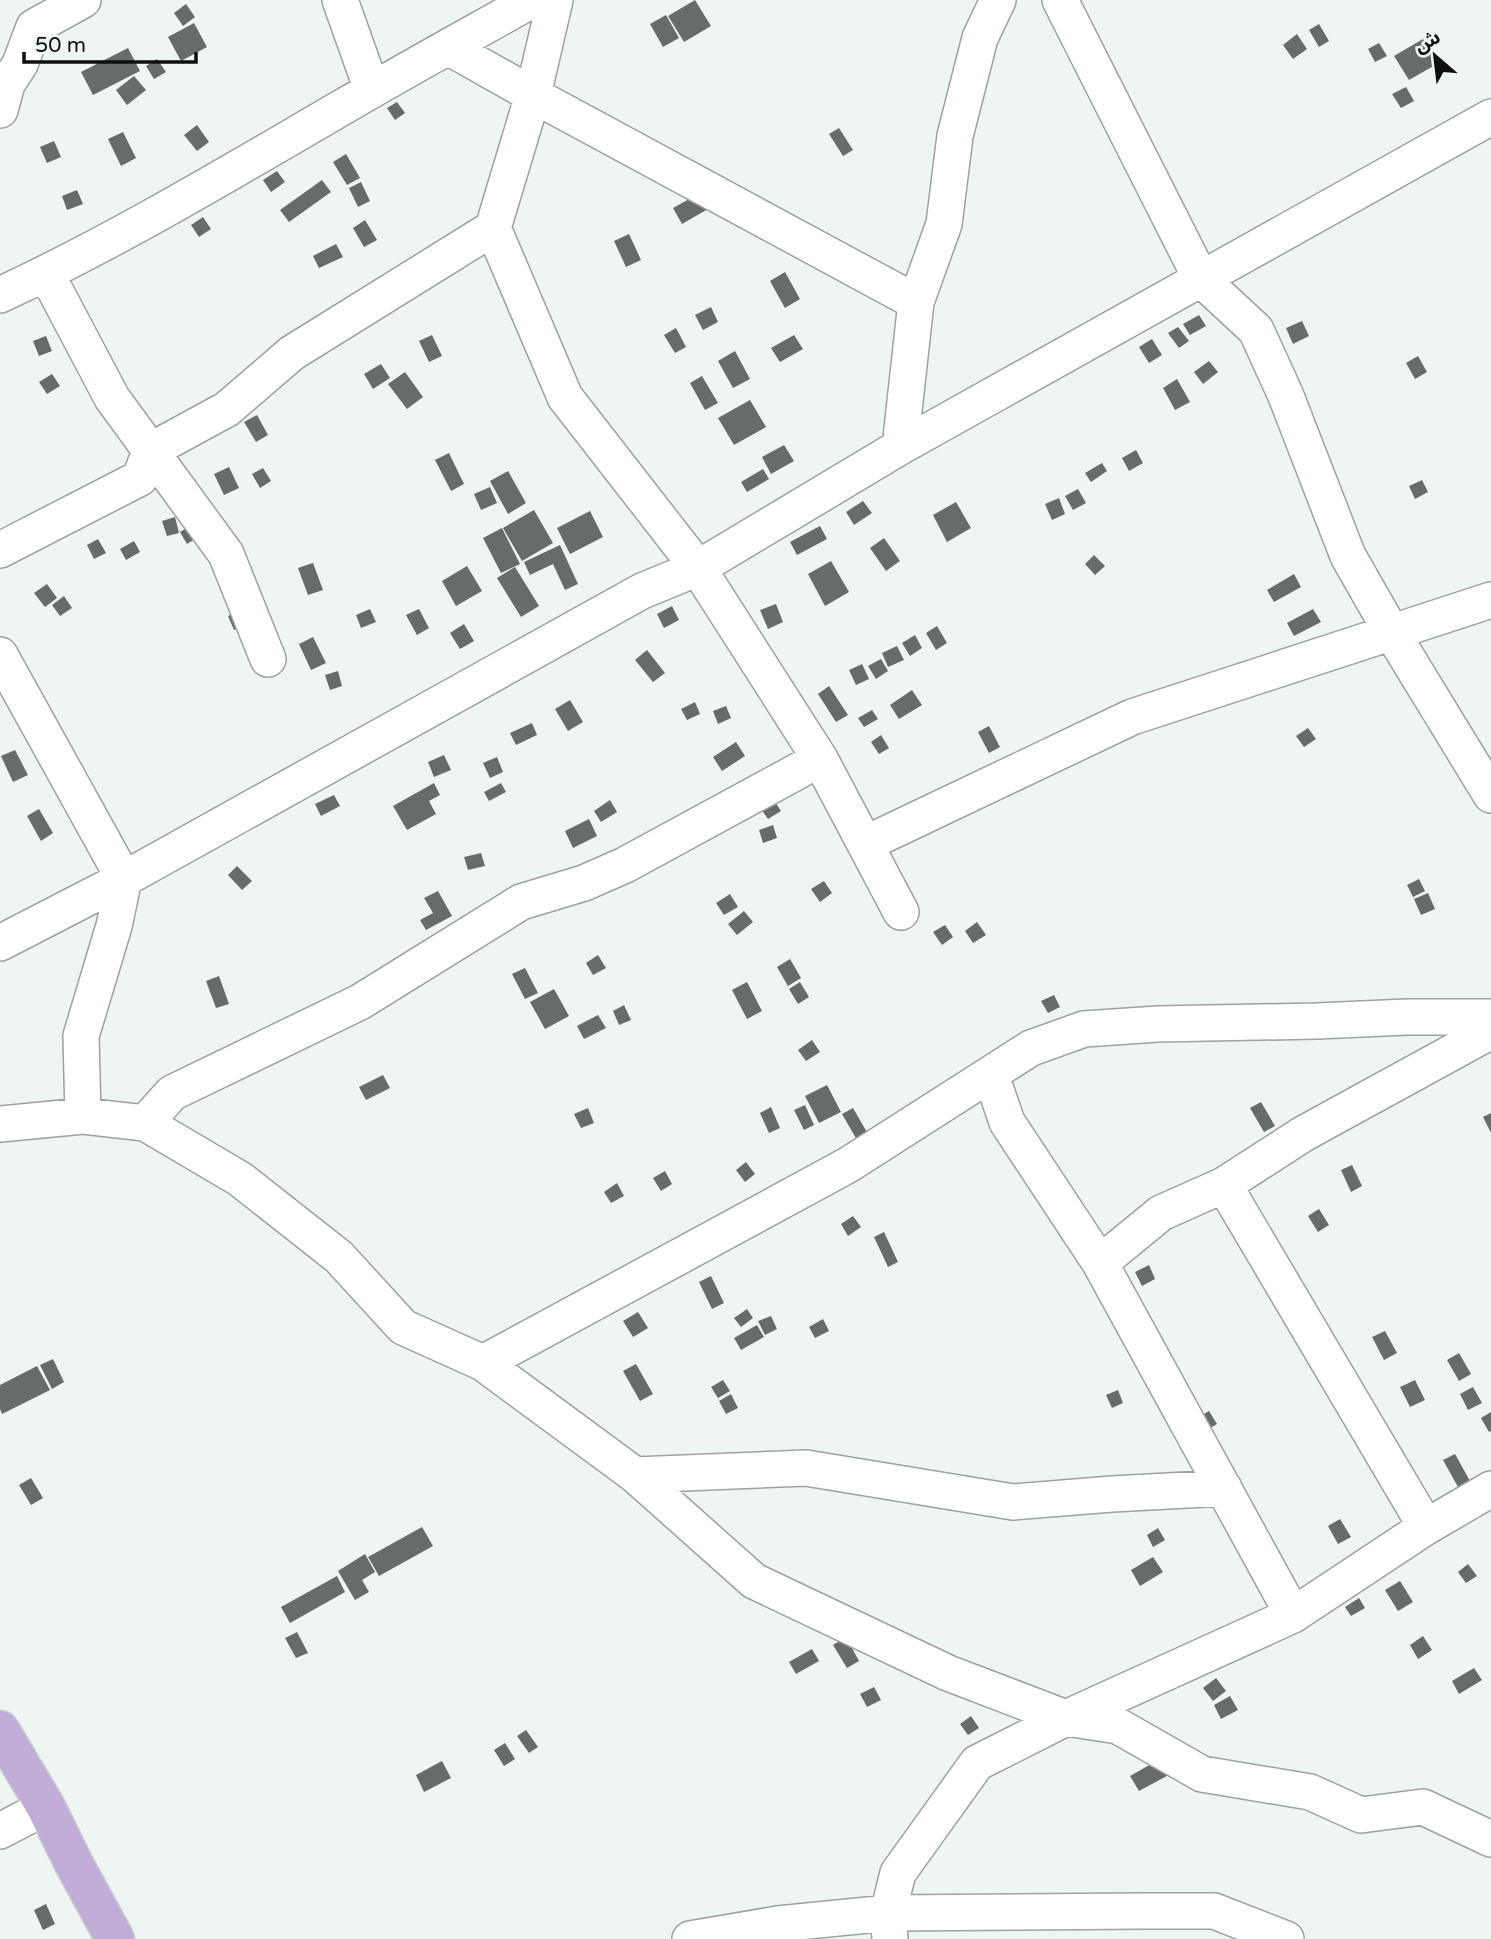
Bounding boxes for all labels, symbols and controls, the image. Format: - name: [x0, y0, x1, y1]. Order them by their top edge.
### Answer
- scale bar: [24, 21, 196, 65]
- north arrow: [1400, 21, 1470, 91]
- text: ش: [1411, 26, 1444, 58]
- text: 50 m: [35, 33, 86, 58]

